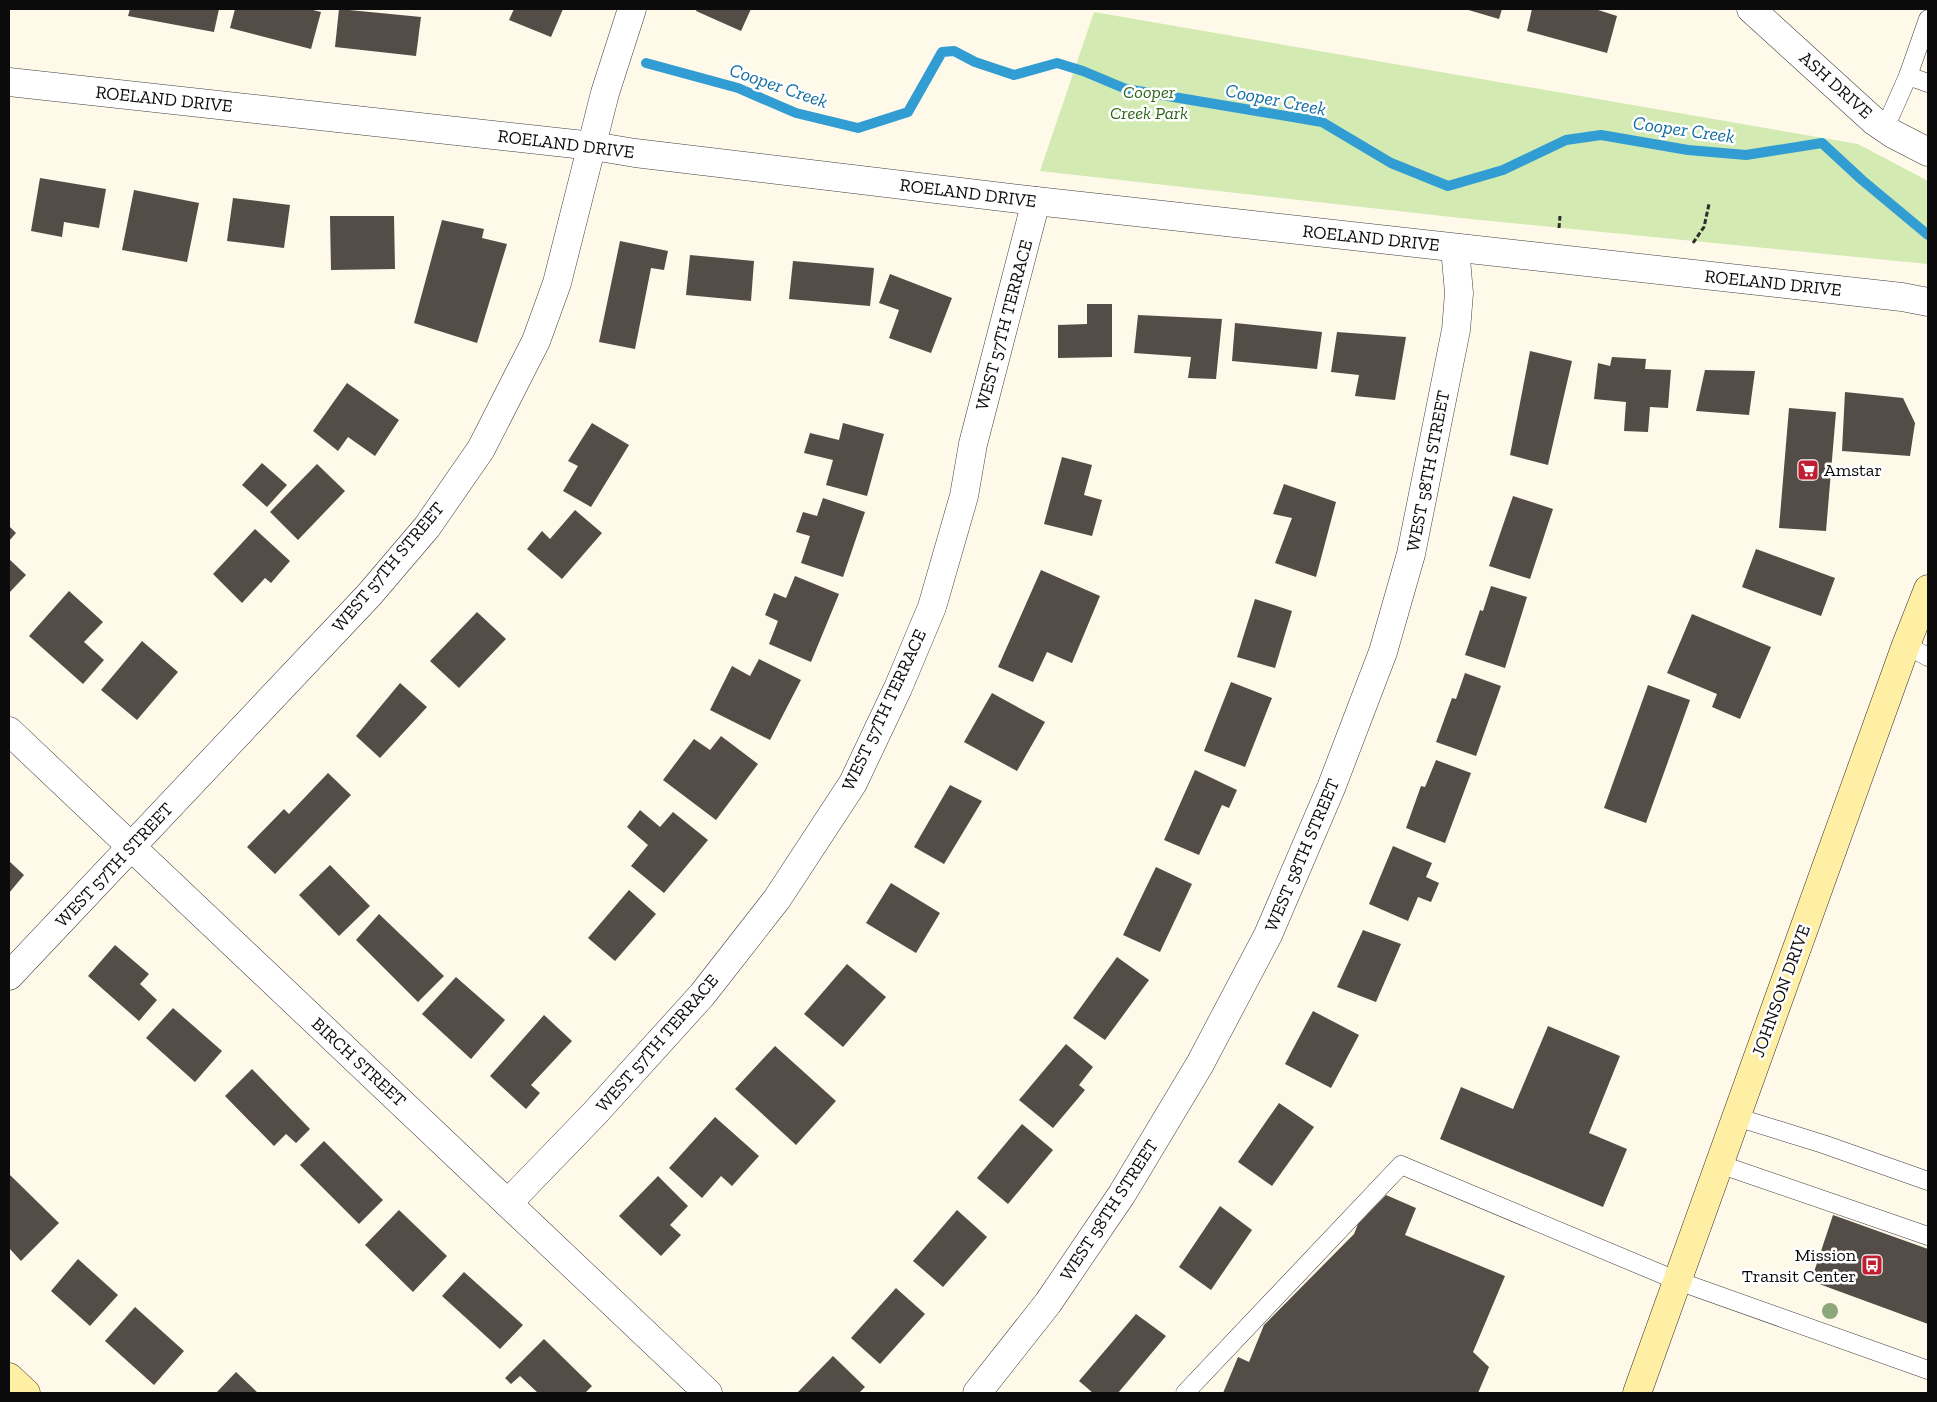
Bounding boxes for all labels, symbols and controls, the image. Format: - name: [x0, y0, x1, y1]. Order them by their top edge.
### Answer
- street label: ASH DRIVE: [1795, 47, 1877, 123]
- water label: Cooper Creek: [727, 58, 831, 113]
- water label: Cooper Creek: [1223, 78, 1328, 121]
- street label: ROELAND DRIVE: [94, 81, 234, 117]
- park label: Cooper Creek Park: [1110, 81, 1188, 124]
- water label: Cooper Creek: [1632, 111, 1736, 148]
- street label: ROELAND DRIVE: [496, 125, 636, 163]
- street label: ROELAND DRIVE: [898, 174, 1038, 212]
- street label: ROELAND DRIVE: [1301, 220, 1441, 256]
- street label: WEST 57TH TERRACE: [971, 237, 1037, 413]
- street label: ROELAND DRIVE: [1703, 265, 1843, 301]
- street label: WEST 58TH STREET: [1402, 388, 1454, 554]
- supermarket icon: Amstar: [1796, 458, 1820, 482]
- place label: Amstar: [1824, 459, 1882, 481]
- street label: WEST 57TH STREET: [327, 498, 449, 636]
- street label: WEST 57TH TERRACE: [837, 626, 931, 794]
- street label: WEST 58TH STREET: [1260, 775, 1344, 935]
- street label: WEST 57TH STREET: [50, 798, 178, 932]
- street label: JOHNSON DRIVE: [1747, 922, 1815, 1060]
- street label: WEST 57TH TERRACE: [591, 970, 723, 1116]
- street label: BIRCH STREET: [307, 1013, 411, 1111]
- street label: WEST 58TH STREET: [1055, 1135, 1163, 1285]
- place label: Mission Transit Center: [1742, 1244, 1857, 1287]
- bus stop icon: Mission Transit Center: [1860, 1253, 1884, 1277]

